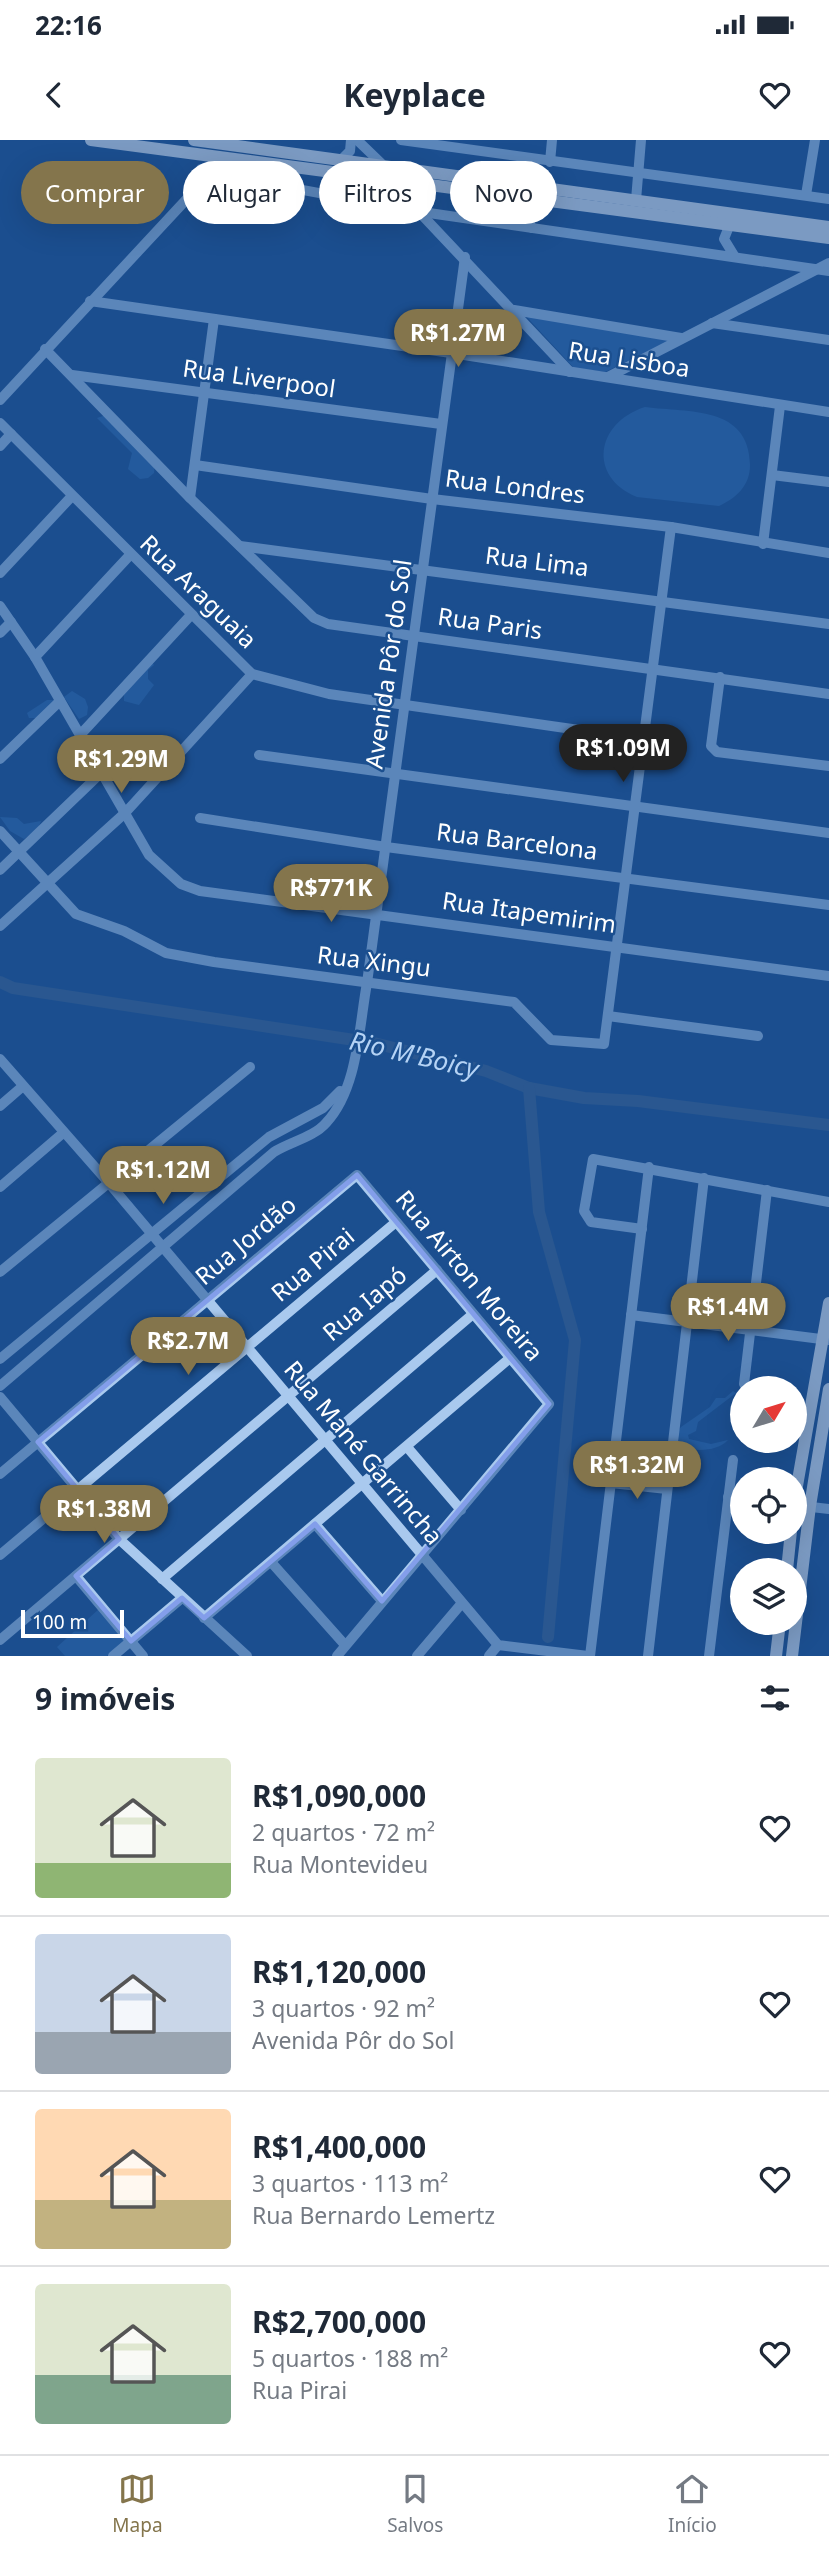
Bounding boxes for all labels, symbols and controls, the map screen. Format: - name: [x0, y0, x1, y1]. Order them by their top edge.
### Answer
- text: 22:16: [35, 7, 102, 43]
- text: Keyplace: [343, 73, 486, 116]
- icon: back: [35, 76, 73, 114]
- icon: heart: [756, 76, 794, 114]
- chip: Comprar: [21, 161, 169, 224]
- chip: Alugar: [183, 161, 305, 224]
- chip: Filtros: [319, 161, 436, 224]
- chip: Novo: [450, 161, 557, 224]
- pin: R$1.27M: [393, 310, 523, 369]
- text: R$1.27M: [410, 316, 506, 348]
- street label: Rua Lisboa: [566, 333, 692, 384]
- street label: Rua Liverpool: [181, 350, 338, 405]
- street label: Rua Londres: [443, 461, 587, 510]
- street label: Rua Araguaia: [133, 527, 265, 655]
- street label: Rua Lima: [483, 538, 591, 583]
- street label: Avenida Pôr do Sol: [356, 557, 419, 771]
- street label: Rua Paris: [436, 599, 545, 646]
- pin: R$1.09M: [558, 724, 688, 784]
- text: R$1.09M: [575, 731, 671, 763]
- pin: R$1.29M: [56, 736, 186, 795]
- text: R$1.29M: [73, 742, 169, 774]
- street label: Rua Barcelona: [435, 814, 600, 867]
- pin: R$771K: [274, 864, 388, 924]
- text: R$771K: [290, 871, 372, 903]
- street label: Rua Itapemirim: [440, 883, 618, 940]
- street label: Rua Xingu: [316, 937, 433, 984]
- water label: Rio M'Boicy: [346, 1022, 484, 1087]
- pin: R$1.12M: [98, 1146, 228, 1206]
- text: R$1.12M: [115, 1153, 211, 1185]
- street label: Rua Airton Moreira: [389, 1183, 551, 1367]
- street label: Rua Jordão: [187, 1188, 303, 1292]
- street label: Rua Pirai: [263, 1219, 361, 1308]
- street label: Rua Iapó: [315, 1258, 413, 1348]
- pin: R$1.4M: [671, 1284, 785, 1343]
- text: R$1.4M: [687, 1290, 769, 1322]
- pin: R$2.7M: [131, 1318, 245, 1377]
- text: R$2.7M: [147, 1324, 229, 1356]
- street label: Rua Mané Garrincha: [277, 1353, 451, 1551]
- north arrow: [730, 1376, 807, 1452]
- map controls: [730, 1376, 807, 1635]
- pin: R$1.32M: [572, 1442, 702, 1501]
- text: R$1.32M: [589, 1448, 685, 1480]
- button: locate: [730, 1467, 807, 1544]
- pin: R$1.38M: [39, 1486, 169, 1545]
- text: R$1.38M: [56, 1492, 152, 1524]
- button: layers: [730, 1558, 807, 1635]
- scale bar: [21, 1607, 124, 1639]
- text: 100 m: [32, 1609, 87, 1635]
- text: 9 imóveis: [35, 1678, 175, 1719]
- icon: filters: [756, 1679, 794, 1717]
- text: R$1,090,000: [252, 1775, 426, 1816]
- icon: home: [91, 1786, 175, 1870]
- icon: heart: [756, 1809, 794, 1847]
- text: 2 quartos · 72 m²: [252, 1816, 435, 1848]
- text: Rua Montevideu: [252, 1848, 428, 1880]
- text: R$1,120,000: [252, 1951, 426, 1992]
- icon: home: [91, 1962, 175, 2046]
- icon: heart: [756, 1985, 794, 2023]
- text: 3 quartos · 92 m²: [252, 1992, 435, 2024]
- text: Avenida Pôr do Sol: [252, 2024, 454, 2056]
- text: R$1,400,000: [252, 2126, 426, 2167]
- icon: home: [91, 2137, 175, 2221]
- icon: heart: [756, 2160, 794, 2198]
- text: 3 quartos · 113 m²: [252, 2167, 448, 2199]
- text: Rua Bernardo Lemertz: [252, 2199, 495, 2231]
- text: R$2,700,000: [252, 2301, 426, 2342]
- icon: home: [91, 2312, 175, 2396]
- icon: heart: [756, 2335, 794, 2373]
- text: 5 quartos · 188 m²: [252, 2342, 448, 2374]
- text: Rua Pirai: [252, 2374, 347, 2406]
- tab: Mapa: [112, 2470, 163, 2538]
- tab: Salvos: [387, 2470, 443, 2538]
- tab: Início: [668, 2470, 717, 2538]

